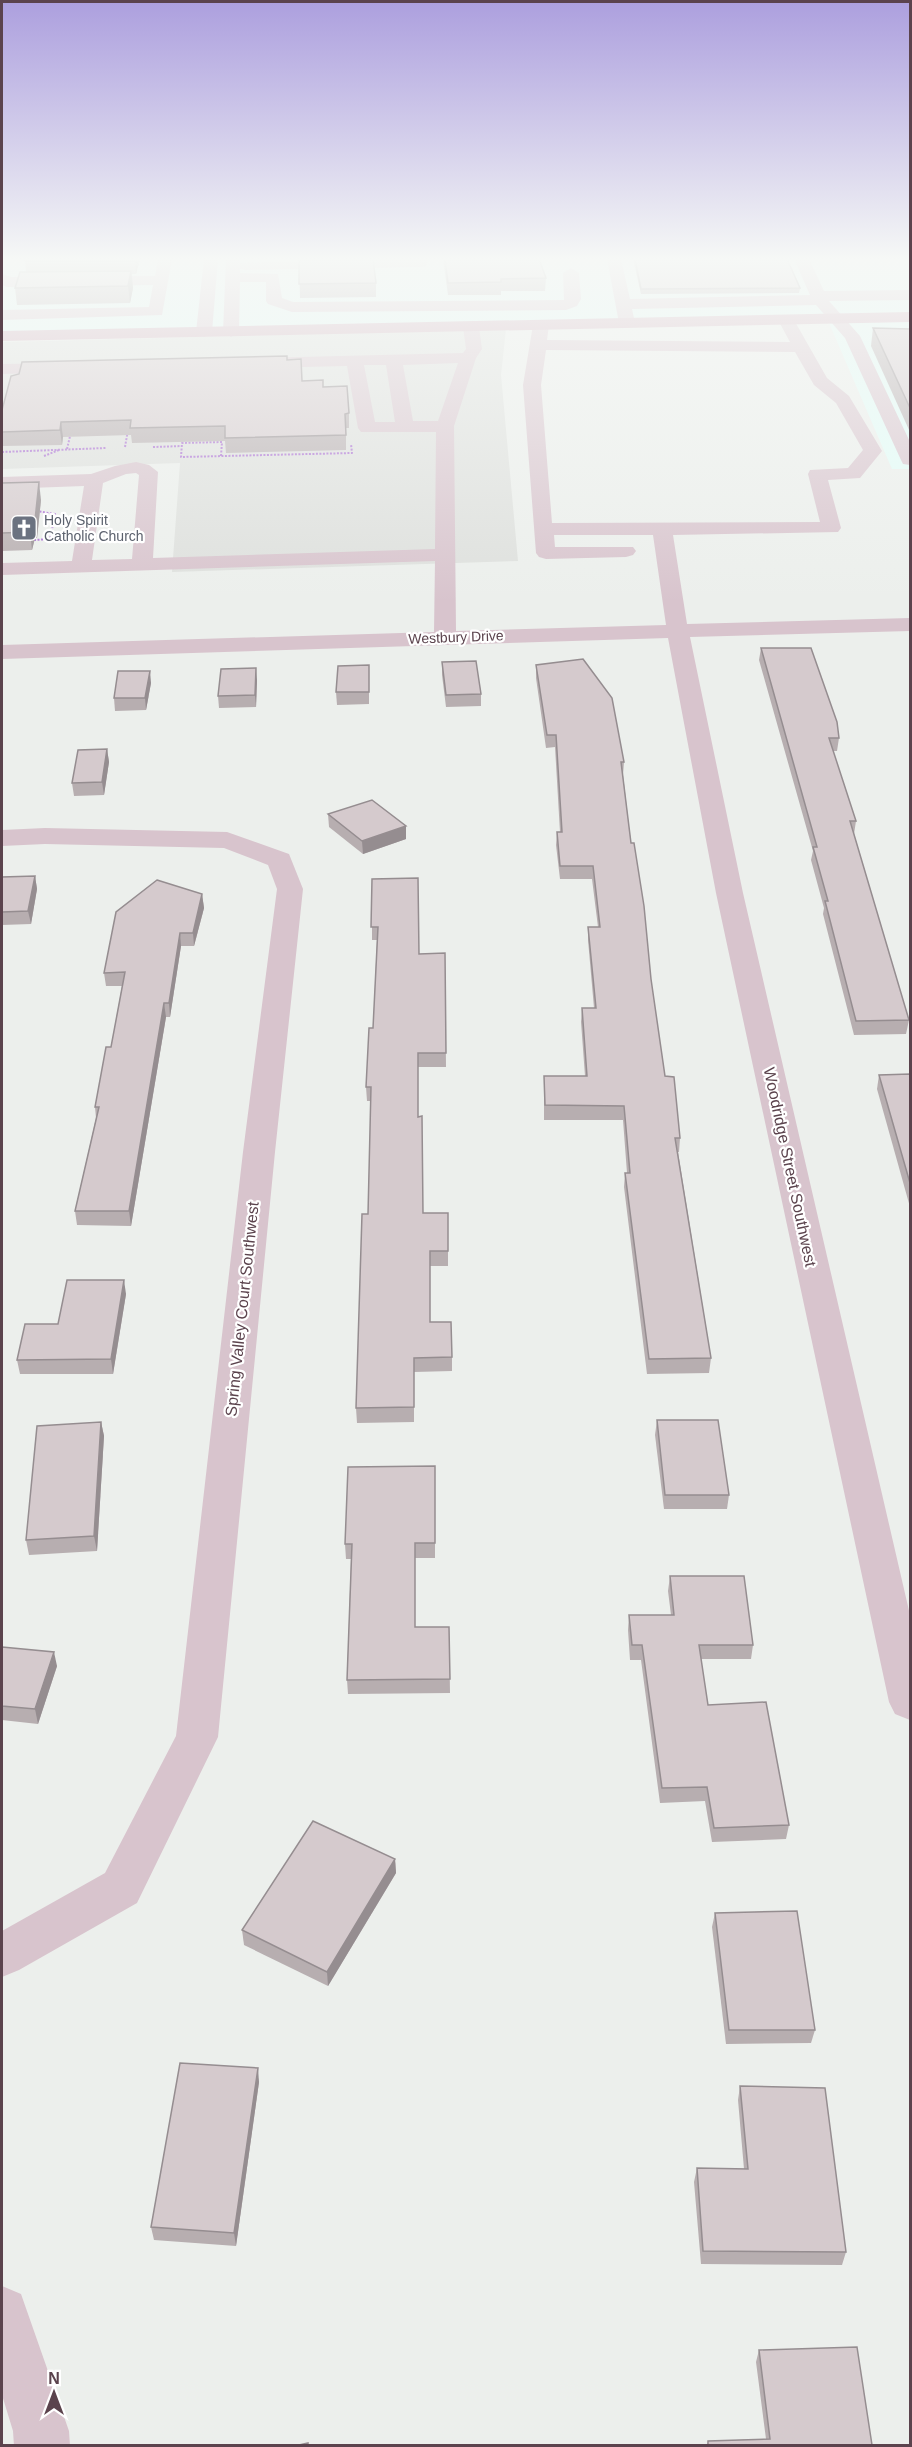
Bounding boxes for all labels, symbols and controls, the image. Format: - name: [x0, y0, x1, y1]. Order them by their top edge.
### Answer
- place label: Holy Spirit Catholic Church: [44, 512, 144, 544]
- church icon: Holy Spirit Catholic Church: [9, 513, 39, 543]
- street label: Westbury Drive: [408, 627, 504, 647]
- street label: Woodridge Street Southwest: [761, 1066, 820, 1269]
- street label: Spring Valley Court Southwest: [222, 1200, 262, 1417]
- north arrow: [24, 2363, 84, 2423]
- text: N: [48, 2370, 60, 2387]

